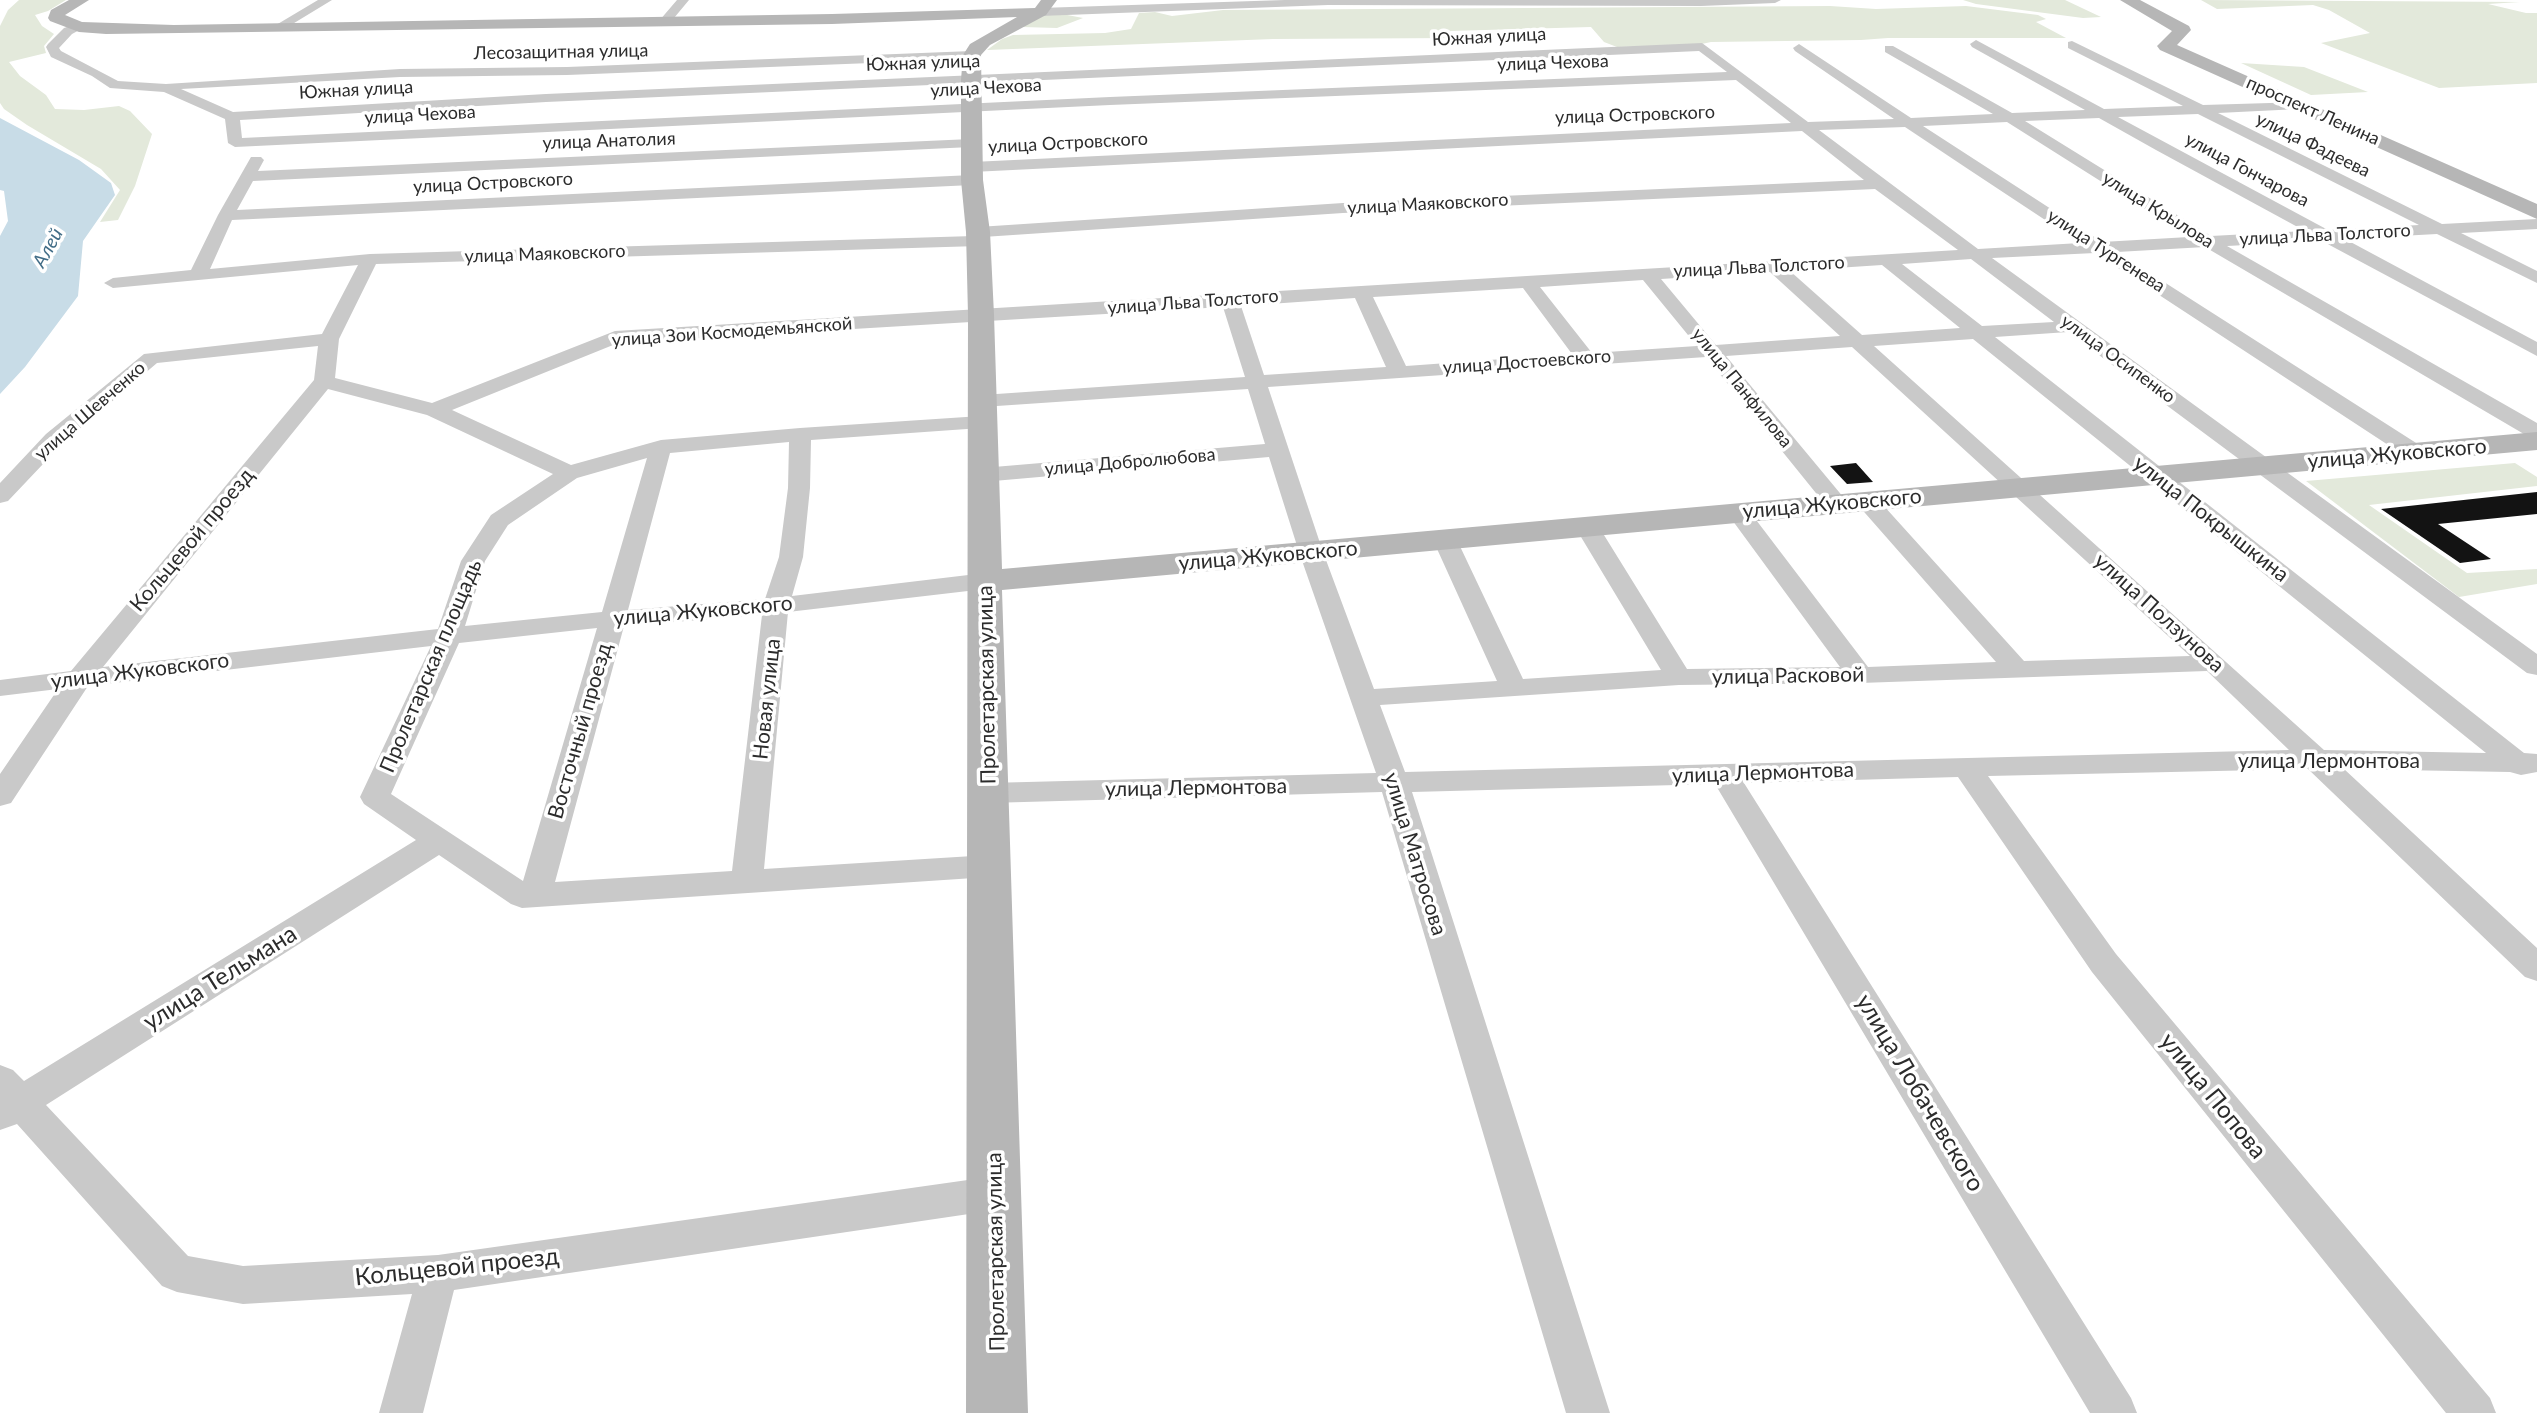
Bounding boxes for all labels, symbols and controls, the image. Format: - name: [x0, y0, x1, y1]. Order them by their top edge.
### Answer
- street label: Южная улица: [1431, 23, 1547, 51]
- street label: Лесозащитная улица: [474, 40, 648, 64]
- street label: Южная улица: [865, 50, 981, 76]
- street label: улица Чехова: [1497, 50, 1609, 76]
- street label: проспект Ленина: [2243, 72, 2383, 150]
- street label: улица Чехова: [930, 74, 1042, 102]
- street label: Южная улица: [298, 76, 414, 104]
- street label: улица Чехова: [364, 101, 476, 129]
- street label: улица Островского: [1555, 101, 1715, 129]
- street label: улица Фадеева: [2252, 108, 2374, 182]
- street label: улица Анатолия: [542, 128, 676, 154]
- street label: улица Островского: [988, 128, 1148, 158]
- street label: улица Гончарова: [2181, 128, 2313, 212]
- street label: улица Крылова: [2098, 167, 2218, 253]
- street label: улица Островского: [413, 168, 573, 198]
- street label: улица Маяковского: [1347, 189, 1509, 219]
- street label: улица Тургенева: [2043, 205, 2169, 297]
- street label: улица Льва Толстого: [2239, 220, 2411, 250]
- water label: Алей: [28, 224, 68, 272]
- street label: улица Маяковского: [464, 240, 626, 268]
- street label: улица Льва Толстого: [1673, 252, 1845, 282]
- street label: улица Льва Толстого: [1107, 285, 1279, 319]
- street label: улица Осипенко: [2057, 310, 2179, 408]
- street label: улица Зои Космодемьянской: [611, 313, 853, 351]
- street label: улица Панфилова: [1687, 324, 1797, 452]
- street label: улица Достоевского: [1442, 345, 1612, 379]
- street label: улица Шевченко: [30, 357, 150, 465]
- street label: улица Жуковского: [2306, 434, 2488, 474]
- street label: улица Добролюбова: [1044, 444, 1216, 480]
- street label: улица Покрышкина: [2128, 451, 2294, 587]
- street label: Кольцевой проезд: [125, 463, 259, 617]
- street label: улица Жуковского: [1741, 484, 1923, 524]
- street label: улица Жуковского: [1177, 536, 1359, 576]
- street label: улица Ползунова: [2089, 548, 2229, 678]
- street label: Пролетарская площадь: [375, 556, 487, 776]
- street label: Пролетарская улица: [973, 585, 1001, 785]
- street label: улица Жуковского: [612, 591, 794, 631]
- street label: Новая улица: [748, 637, 786, 761]
- street label: Восточный проезд: [543, 640, 617, 822]
- street label: улица Жуковского: [49, 648, 231, 694]
- street label: улица Расковой: [1712, 662, 1864, 690]
- street label: улица Лермонтова: [2238, 748, 2420, 774]
- street label: улица Лермонтова: [1672, 757, 1854, 789]
- street label: улица Матросова: [1378, 770, 1452, 938]
- street label: улица Лермонтова: [1105, 774, 1287, 802]
- street label: улица Тельмана: [138, 919, 302, 1037]
- street label: улица Лобачевского: [1850, 989, 1990, 1197]
- street label: улица Попова: [2153, 1027, 2273, 1165]
- street label: Пролетарская улица: [982, 1152, 1010, 1352]
- street label: Кольцевой проезд: [353, 1242, 561, 1292]

